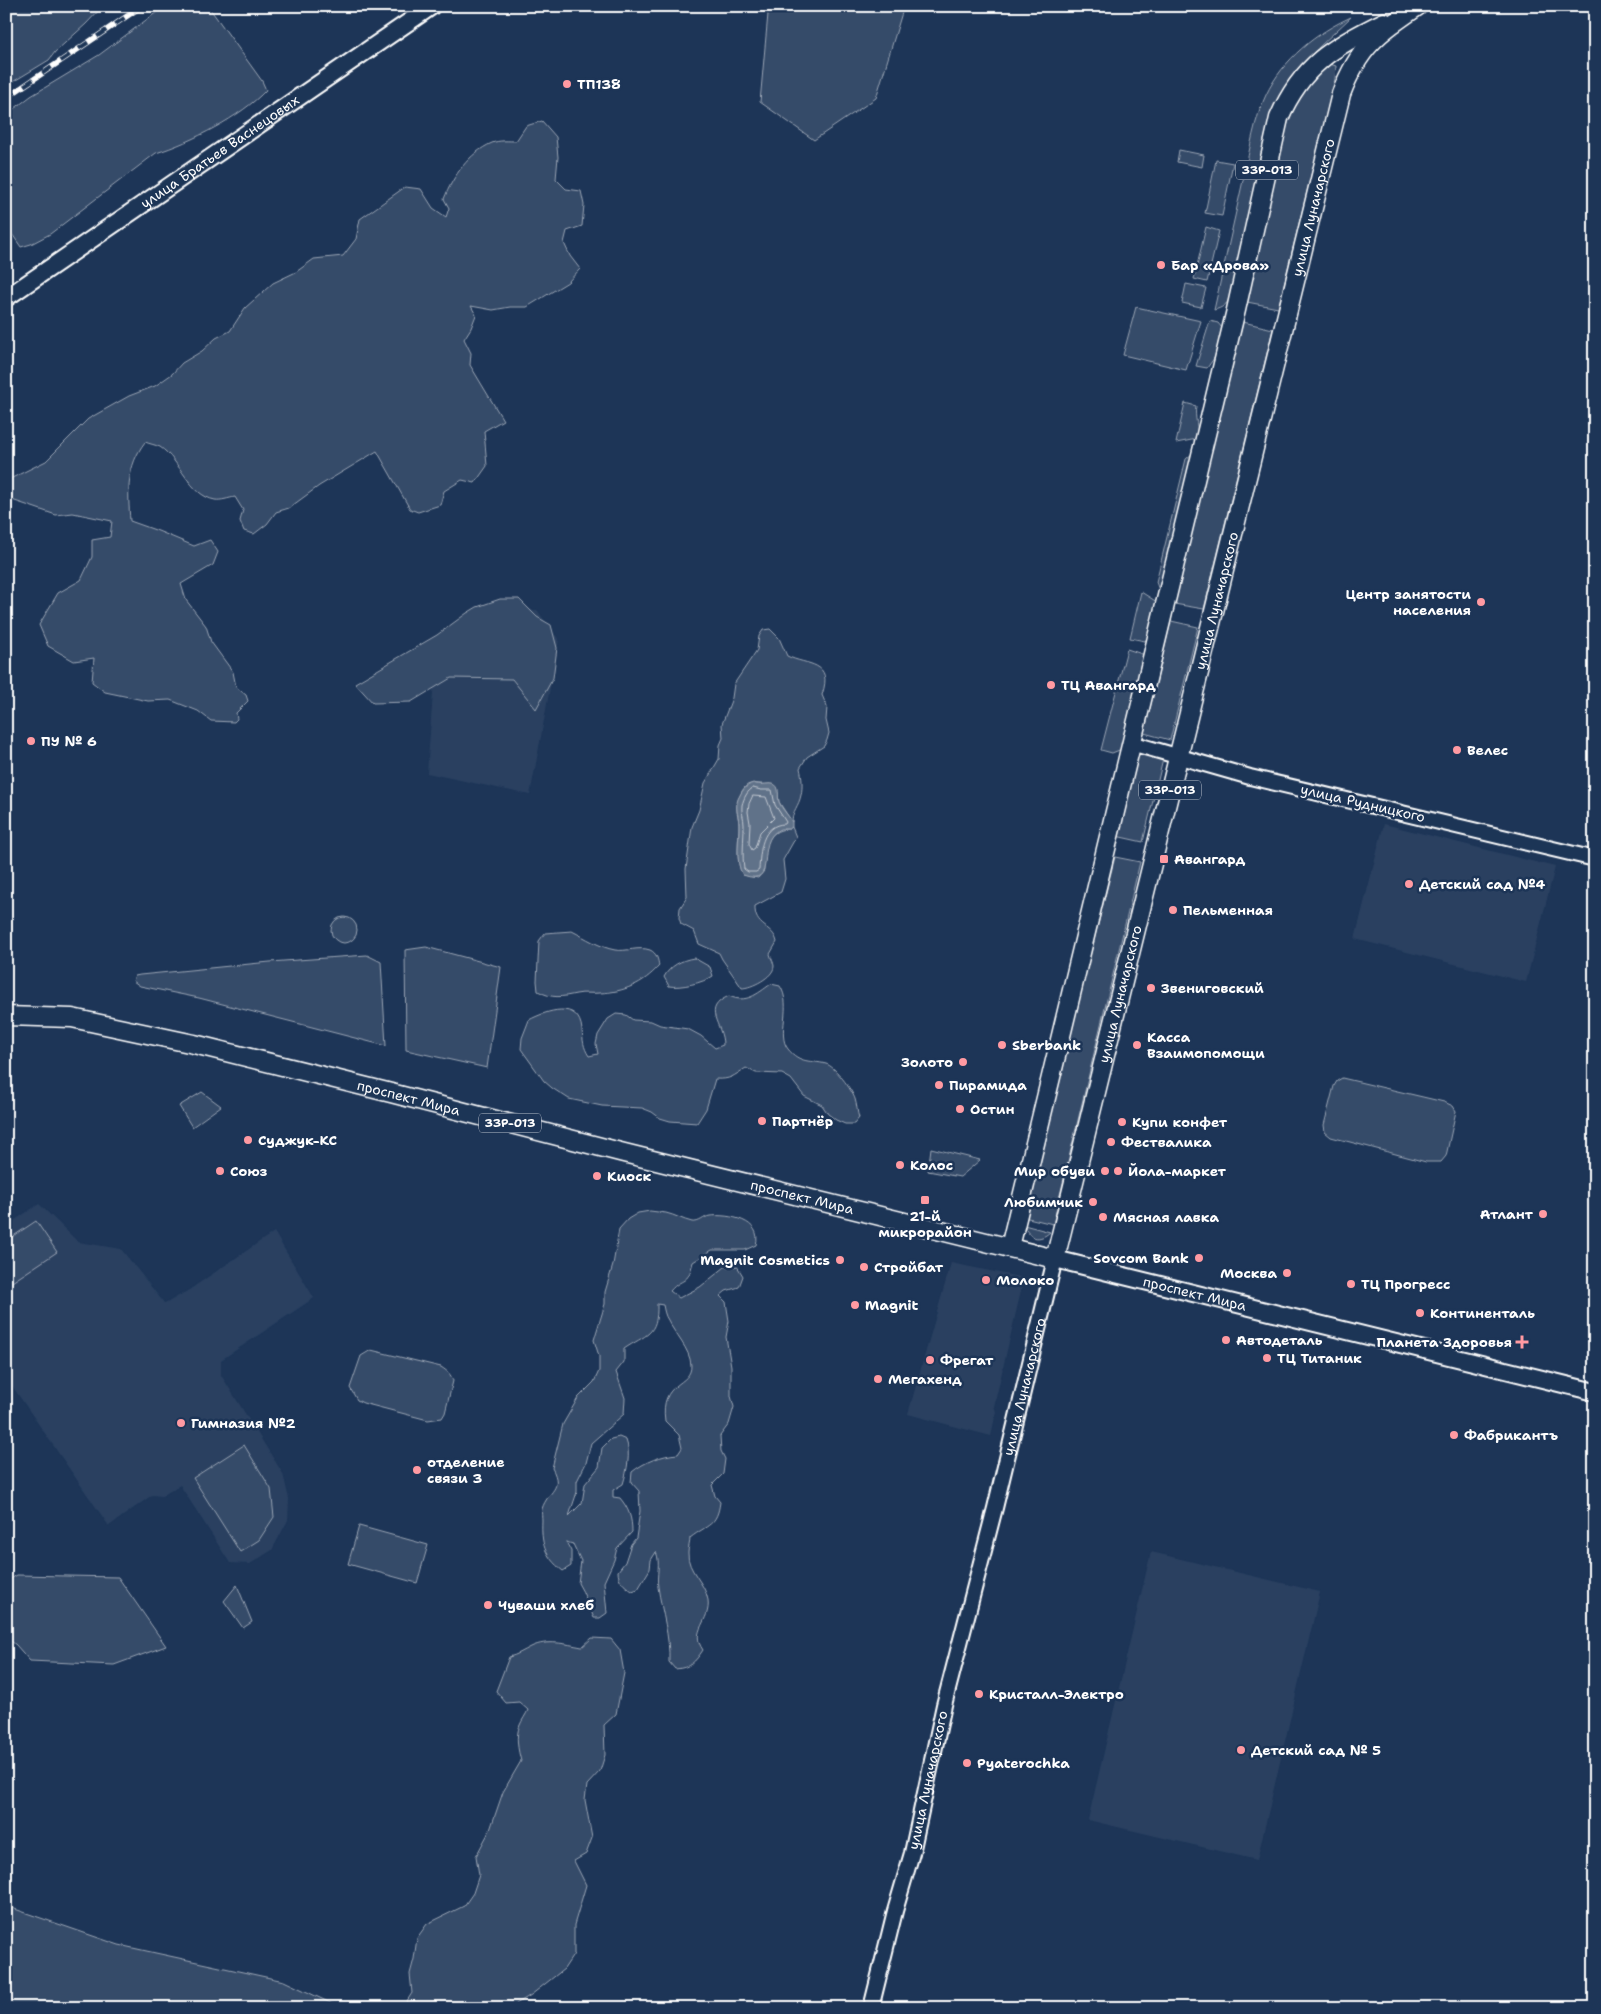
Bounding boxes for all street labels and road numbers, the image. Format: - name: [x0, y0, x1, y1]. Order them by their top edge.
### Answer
- street label: улица Братьев Васнецовых: [137, 91, 302, 212]
- street label: улица Луначарского: [1288, 137, 1339, 278]
- road number: 33Р-013: [1236, 160, 1298, 180]
- street label: улица Луначарского: [1191, 530, 1242, 672]
- road number: 33Р-013: [1139, 780, 1201, 800]
- street label: улица Рудницкого: [1299, 780, 1427, 826]
- street label: улица Луначарского: [1094, 923, 1146, 1065]
- street label: проспект Мира: [355, 1076, 462, 1120]
- road number: 33Р-013: [479, 1114, 541, 1132]
- street label: проспект Мира: [749, 1175, 856, 1218]
- street label: проспект Мира: [1141, 1272, 1249, 1315]
- street label: улица Луначарского: [999, 1316, 1050, 1458]
- street label: улица Луначарского: [904, 1709, 951, 1851]

